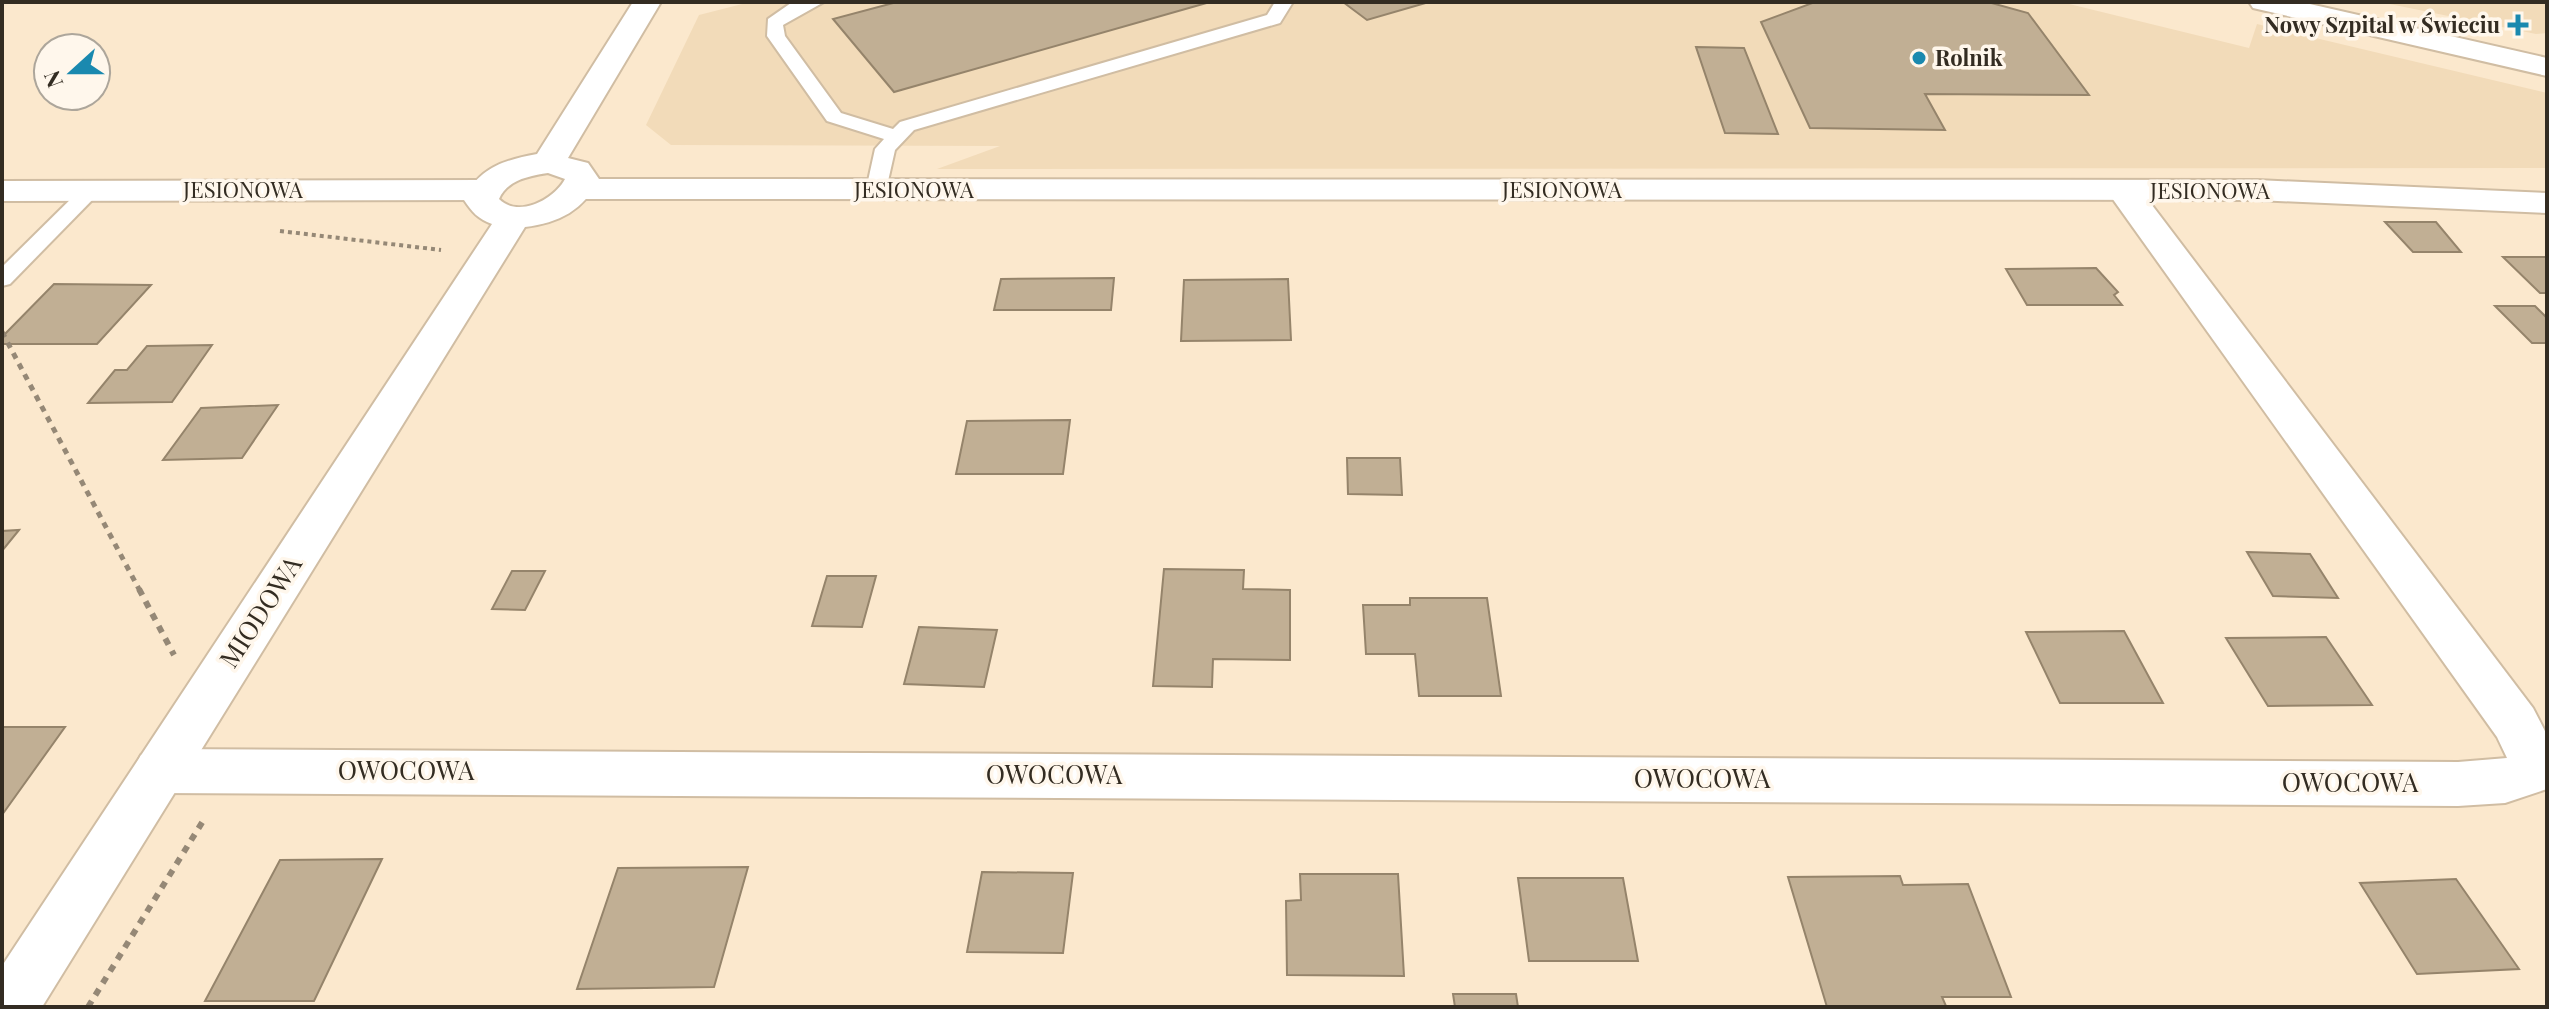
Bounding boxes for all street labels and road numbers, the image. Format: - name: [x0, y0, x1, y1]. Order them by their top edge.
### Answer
- street label: JESIONOWA: [182, 174, 303, 204]
- street label: JESIONOWA: [853, 174, 974, 204]
- street label: JESIONOWA: [1501, 174, 1622, 204]
- street label: JESIONOWA: [2149, 175, 2270, 205]
- street label: MIODOWA: [211, 548, 309, 674]
- street label: OWOCOWA: [338, 752, 475, 787]
- street label: OWOCOWA: [986, 756, 1123, 791]
- street label: OWOCOWA: [1634, 760, 1771, 795]
- street label: OWOCOWA: [2282, 764, 2419, 799]

